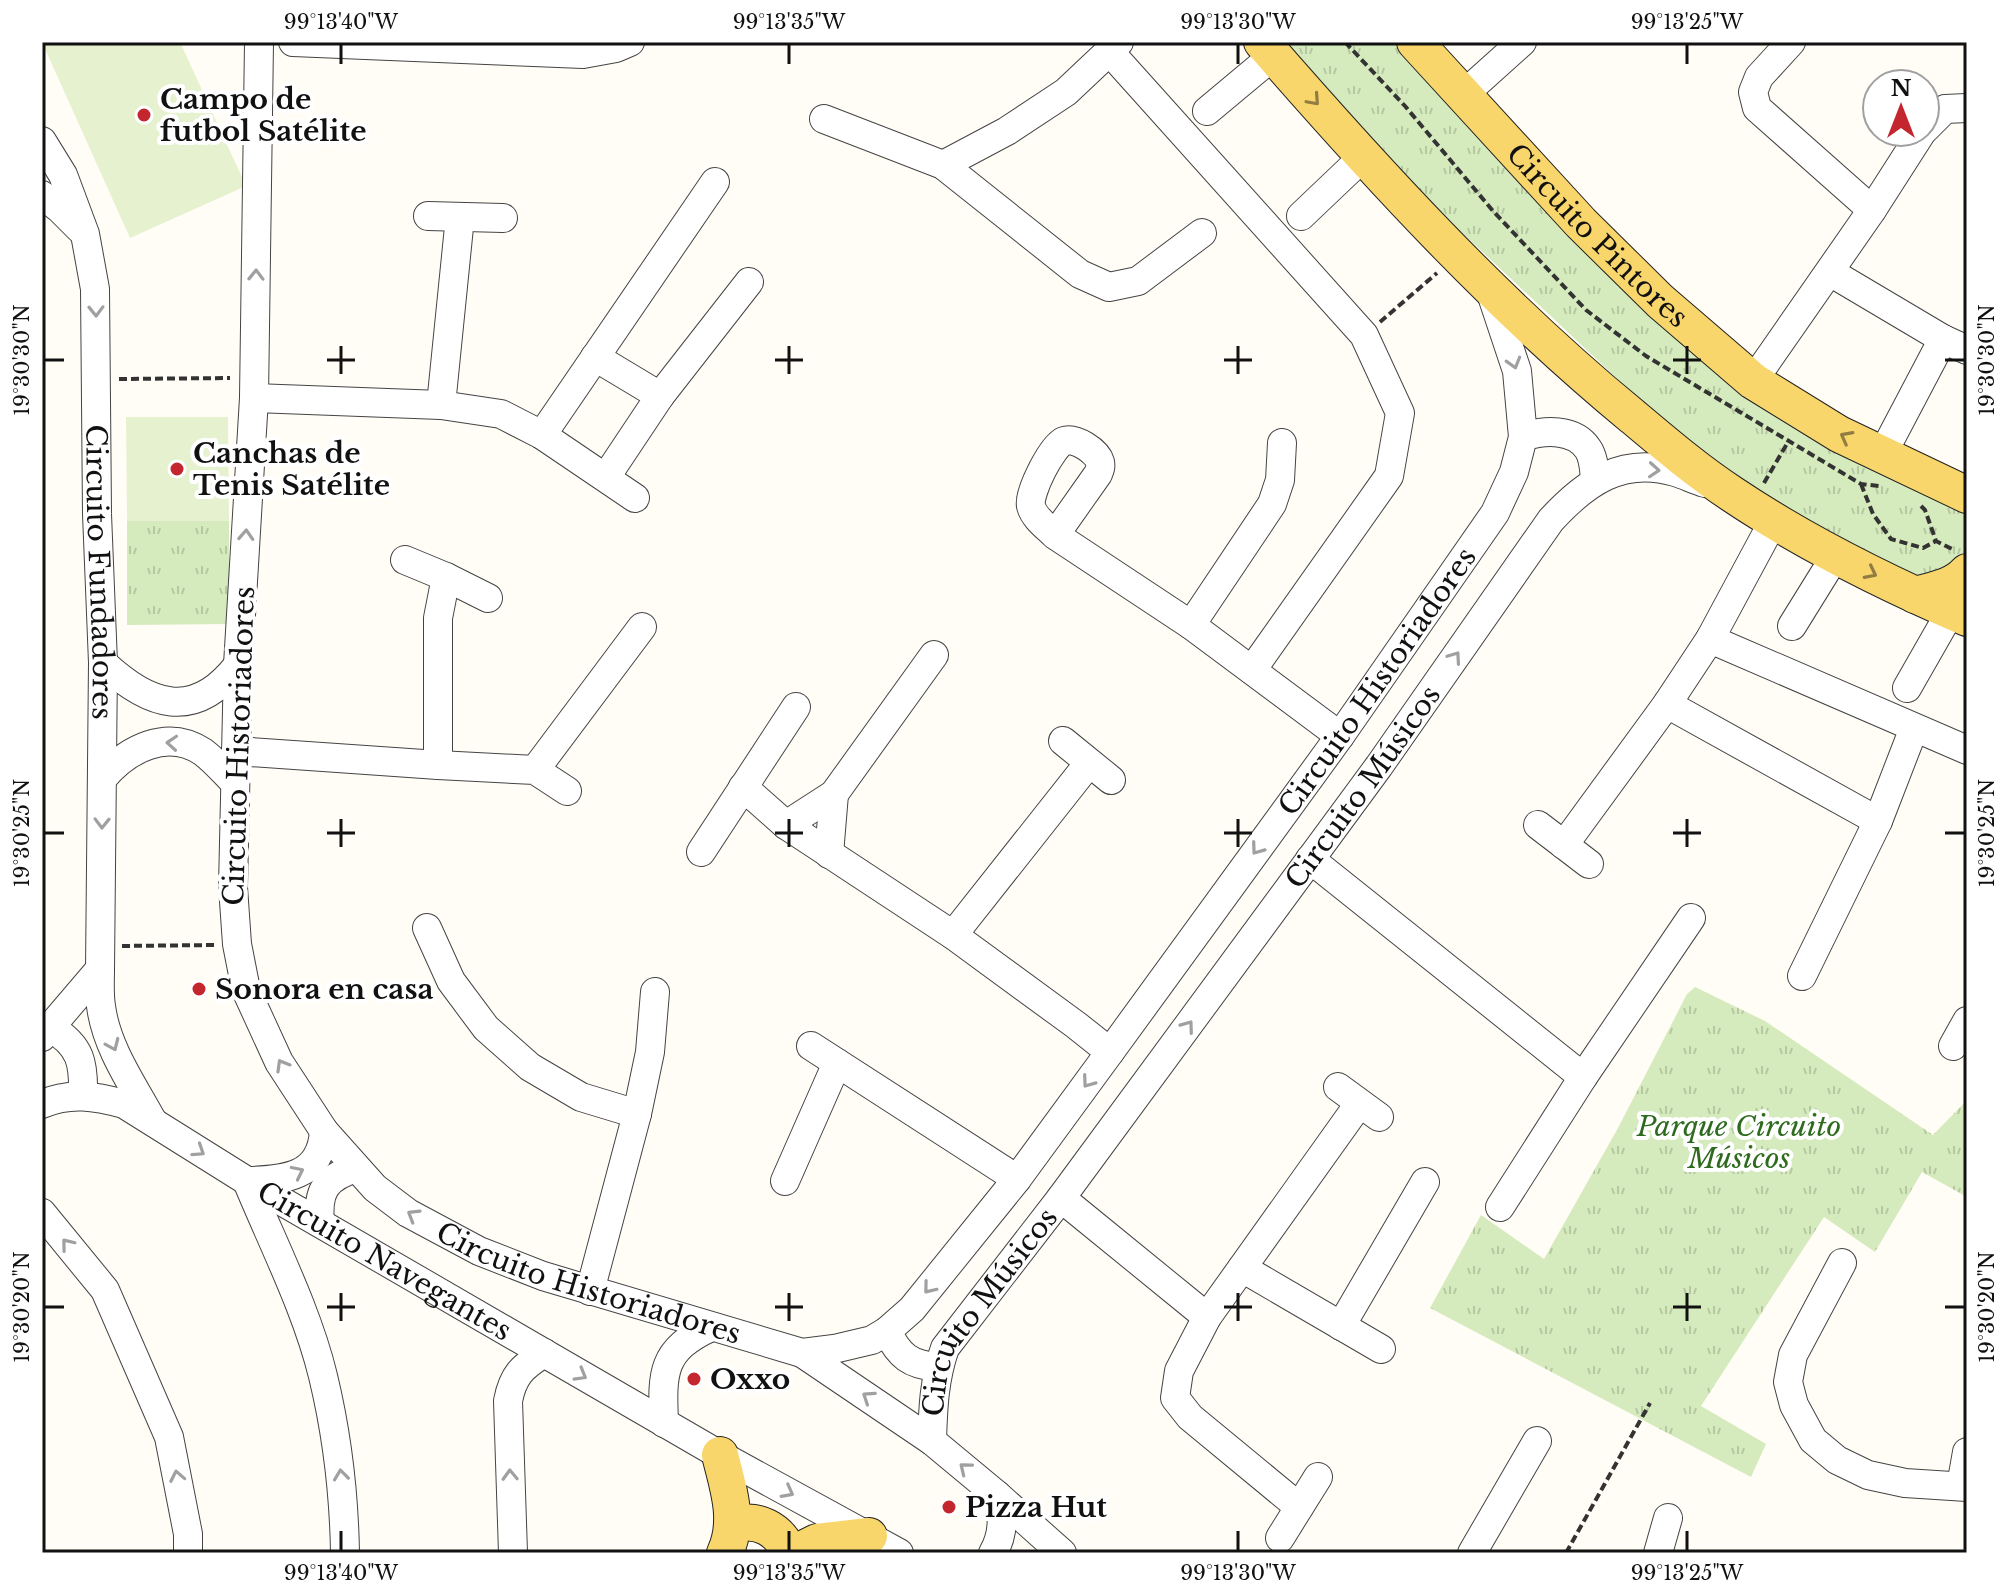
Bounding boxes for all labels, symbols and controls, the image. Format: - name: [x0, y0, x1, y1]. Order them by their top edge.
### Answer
- text: 99°13'40"W: [284, 10, 399, 34]
- text: 99°13'35"W: [733, 10, 846, 34]
- text: 99°13'30"W: [1180, 10, 1296, 34]
- text: 99°13'25"W: [1631, 10, 1744, 34]
- north arrow: [1861, 68, 1941, 148]
- text: N: [1891, 75, 1912, 102]
- place label: Campo de futbol Satélite: [160, 82, 367, 149]
- one-way arrow: [1305, 91, 1319, 106]
- marker: Campo de futbol Satélite: [135, 106, 153, 124]
- street label: Circuito Pintores: [1499, 136, 1695, 335]
- one-way arrow: [247, 268, 265, 281]
- text: 19°30'30"N: [10, 304, 34, 416]
- text: 19°30'30"N: [1975, 304, 1999, 416]
- one-way arrow: [87, 305, 105, 318]
- one-way arrow: [1505, 356, 1521, 369]
- street label: Circuito Fundadores: [79, 424, 121, 720]
- one-way arrow: [1840, 431, 1855, 446]
- place label: Canchas de Tenis Satélite: [193, 436, 390, 503]
- marker: Canchas de Tenis Satélite: [168, 460, 186, 478]
- one-way arrow: [1648, 461, 1661, 478]
- one-way arrow: [237, 528, 254, 541]
- street label: Circuito Historiadores: [1271, 540, 1483, 822]
- one-way arrow: [1863, 563, 1878, 578]
- street label: Circuito Historiadores: [216, 586, 262, 906]
- one-way arrow: [1445, 652, 1460, 666]
- street label: Circuito Músicos: [1277, 678, 1448, 895]
- one-way arrow: [165, 735, 178, 752]
- text: 19°30'25"N: [10, 779, 34, 887]
- text: 19°30'25"N: [1975, 779, 1999, 887]
- one-way arrow: [93, 817, 110, 830]
- one-way arrow: [1253, 841, 1267, 855]
- place label: Sonora en casa: [215, 972, 434, 1007]
- marker: Sonora en casa: [190, 980, 208, 998]
- one-way arrow: [1178, 1020, 1192, 1035]
- one-way arrow: [103, 1037, 119, 1051]
- one-way arrow: [276, 1059, 292, 1074]
- one-way arrow: [1083, 1073, 1097, 1088]
- park label: Parque Circuito Músicos: [1636, 1109, 1841, 1176]
- one-way arrow: [190, 1141, 205, 1156]
- one-way arrow: [289, 1166, 304, 1182]
- street label: Circuito Navegantes: [251, 1173, 518, 1348]
- street label: Circuito Músicos: [915, 1201, 1065, 1418]
- one-way arrow: [407, 1209, 422, 1225]
- street label: Circuito Historiadores: [431, 1214, 745, 1351]
- one-way arrow: [63, 1238, 77, 1253]
- text: 19°30'20"N: [10, 1251, 34, 1363]
- text: 19°30'20"N: [1975, 1251, 1999, 1363]
- one-way arrow: [924, 1279, 939, 1293]
- place label: Oxxo: [710, 1362, 790, 1397]
- one-way arrow: [572, 1365, 586, 1381]
- marker: Oxxo: [685, 1370, 703, 1388]
- one-way arrow: [862, 1392, 876, 1407]
- one-way arrow: [960, 1463, 974, 1478]
- one-way arrow: [333, 1468, 350, 1482]
- one-way arrow: [502, 1468, 519, 1481]
- one-way arrow: [169, 1470, 186, 1483]
- one-way arrow: [779, 1482, 794, 1498]
- place label: Pizza Hut: [965, 1490, 1107, 1525]
- marker: Pizza Hut: [940, 1498, 958, 1516]
- text: 99°13'40"W: [284, 1561, 399, 1585]
- text: 99°13'35"W: [733, 1561, 846, 1585]
- text: 99°13'30"W: [1180, 1561, 1296, 1585]
- text: 99°13'25"W: [1631, 1561, 1744, 1585]

